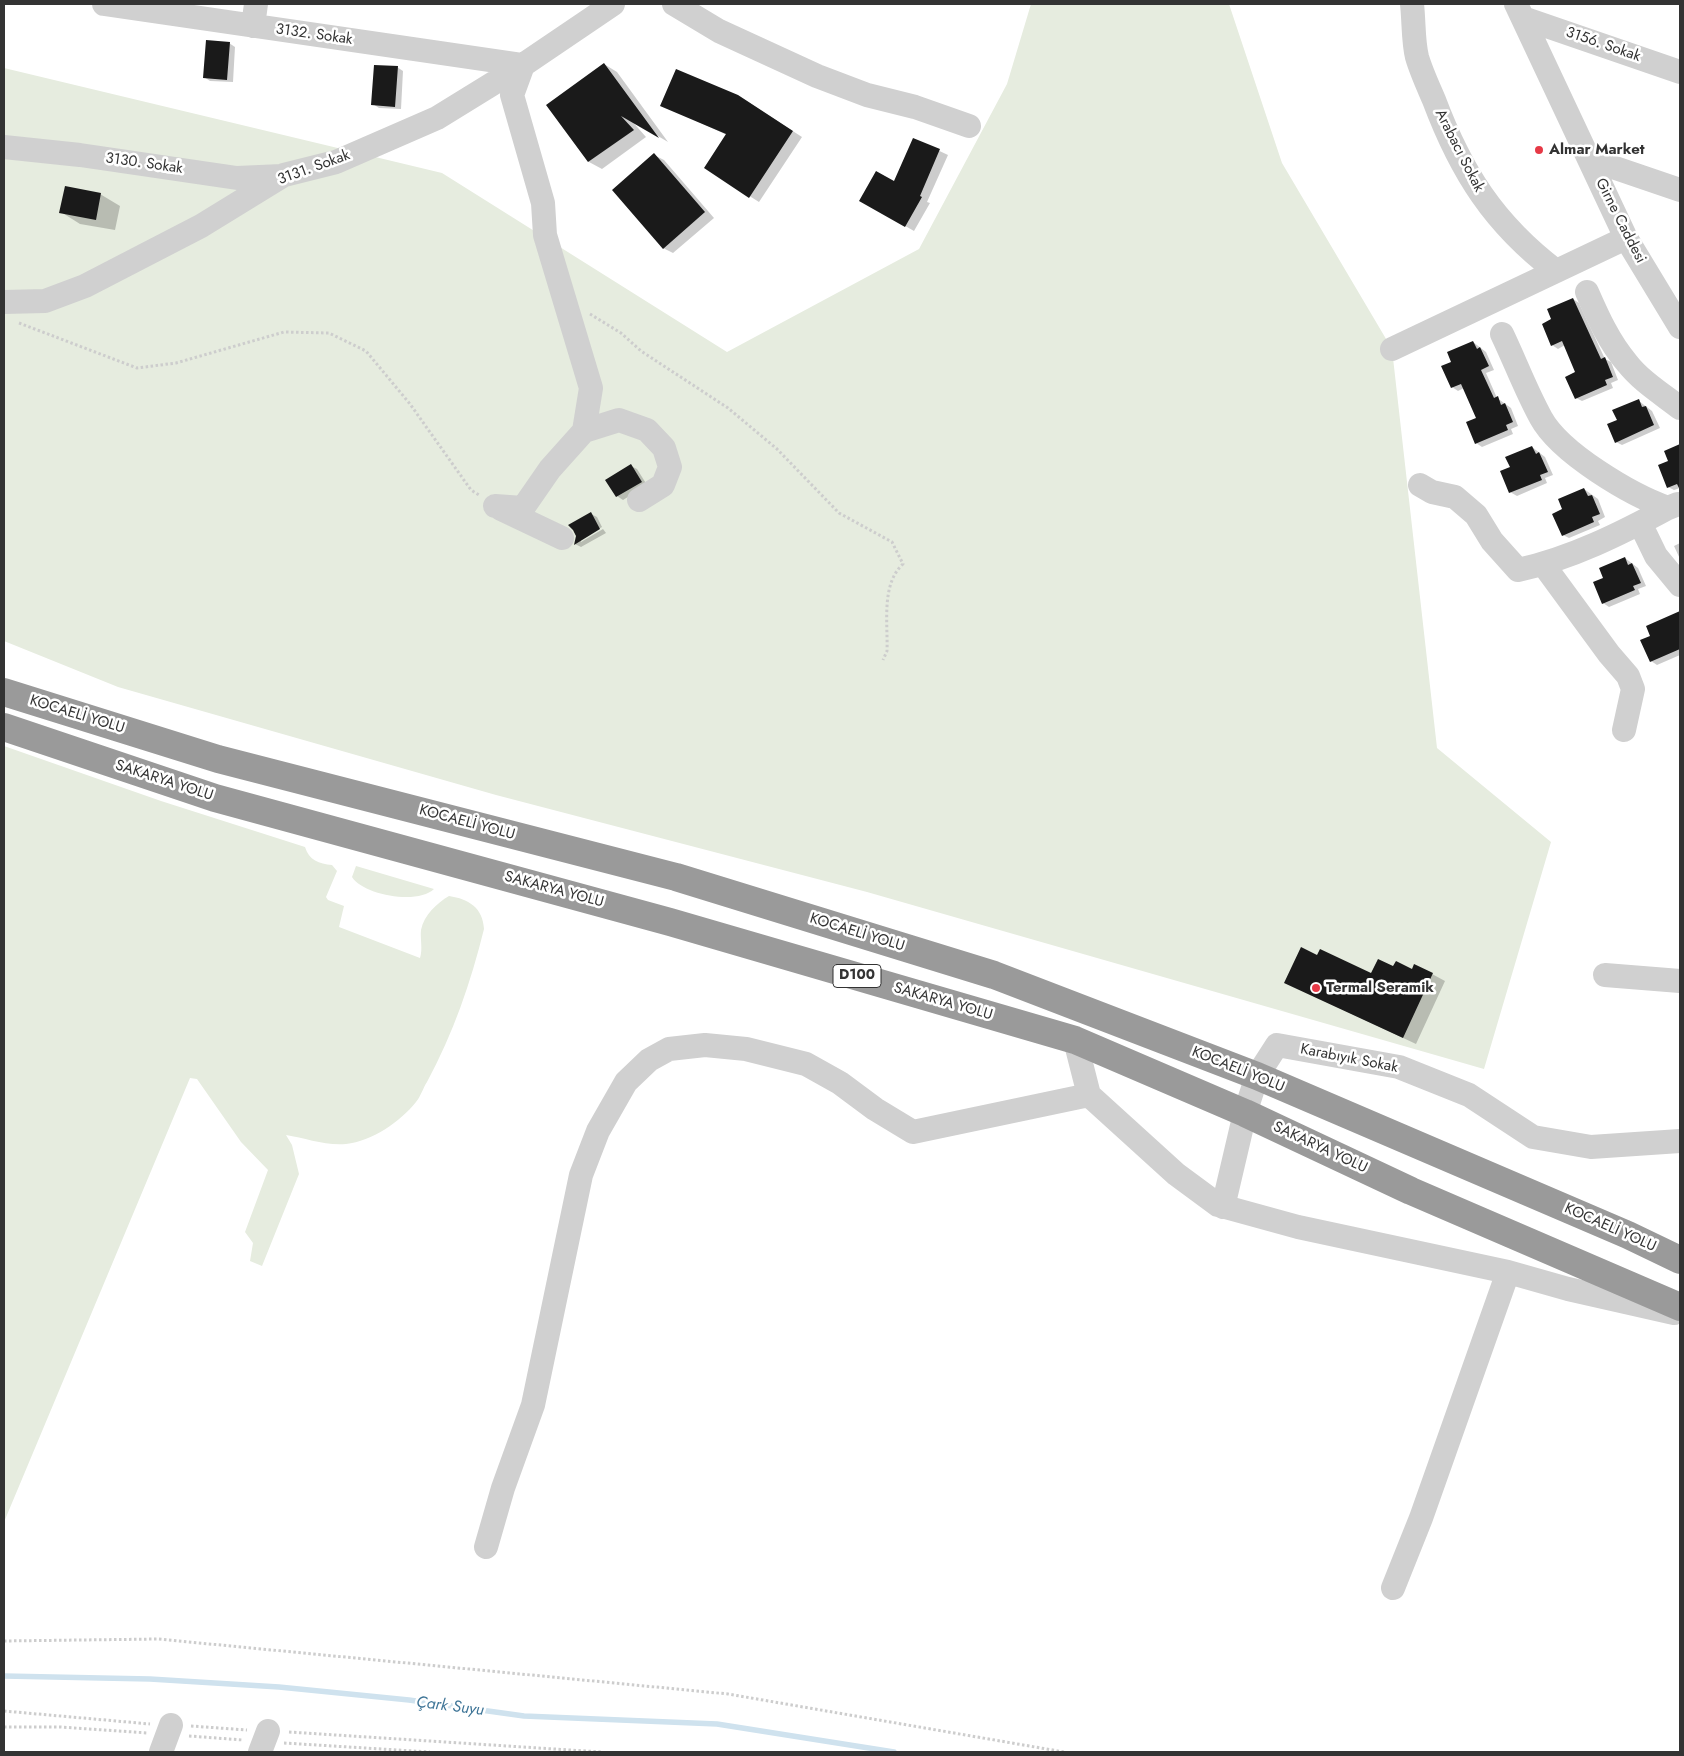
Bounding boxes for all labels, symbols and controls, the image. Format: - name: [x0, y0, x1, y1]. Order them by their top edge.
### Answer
- street label: 3132. Sokak: [274, 21, 354, 49]
- street label: 3156. Sokak: [1563, 24, 1643, 66]
- street label: Arabacı Sokak: [1430, 107, 1488, 195]
- place label: Almar Market: [1549, 141, 1645, 159]
- marker: Almar Market: [1533, 144, 1545, 156]
- street label: 3131. Sokak: [275, 147, 353, 189]
- street label: 3130. Sokak: [104, 150, 184, 178]
- street label: Girne Caddesi: [1591, 175, 1649, 267]
- street label: KOCAELİ YOLU: [27, 692, 127, 738]
- street label: SAKARYA YOLU: [113, 757, 215, 805]
- street label: KOCAELİ YOLU: [417, 802, 517, 844]
- street label: SAKARYA YOLU: [502, 868, 606, 912]
- street label: KOCAELİ YOLU: [807, 910, 907, 956]
- road number: D100: [833, 964, 881, 988]
- street label: SAKARYA YOLU: [892, 979, 994, 1025]
- place label: Termal Seramik: [1326, 979, 1434, 997]
- marker: Termal Seramik: [1310, 982, 1322, 994]
- street label: Karabıyık Sokak: [1299, 1041, 1399, 1077]
- street label: KOCAELİ YOLU: [1189, 1043, 1287, 1097]
- street label: SAKARYA YOLU: [1270, 1118, 1370, 1178]
- street label: KOCAELİ YOLU: [1561, 1200, 1659, 1256]
- water label: Çark Suyu: [415, 1693, 485, 1721]

